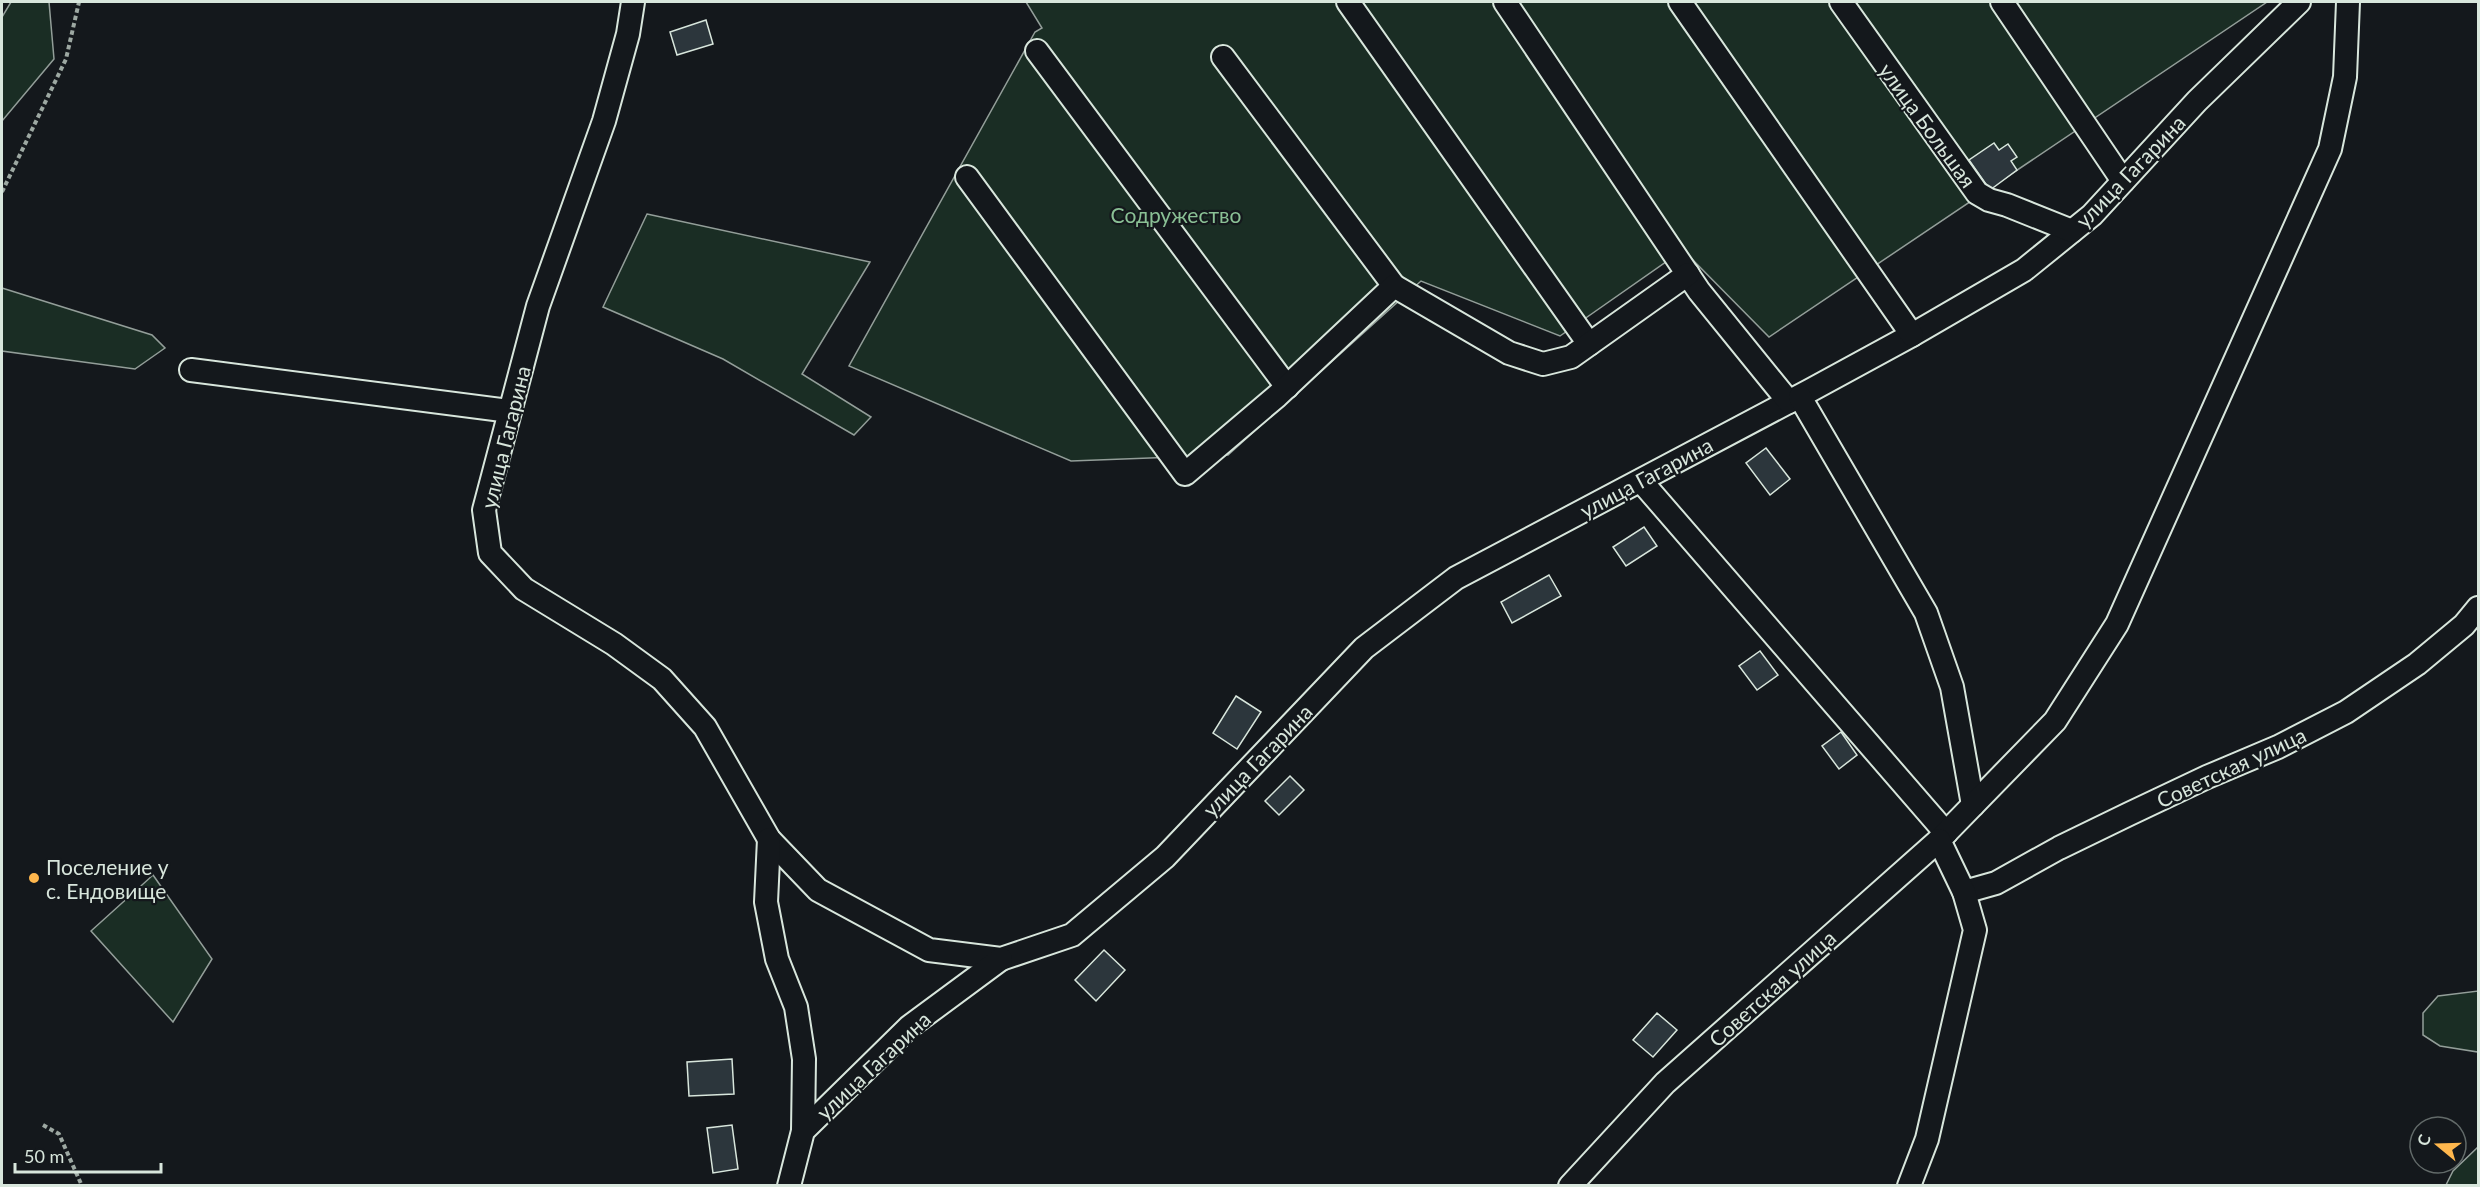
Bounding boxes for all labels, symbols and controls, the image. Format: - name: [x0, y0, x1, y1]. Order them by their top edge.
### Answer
- street label: улица Большая: [1874, 58, 1982, 192]
- street label: улица Гагарина: [2070, 110, 2190, 232]
- park label: Содружество: [1111, 202, 1241, 227]
- street label: улица Гагарина: [475, 363, 535, 511]
- street label: улица Гагарина: [1575, 432, 1717, 522]
- street label: улица Гагарина: [1197, 699, 1317, 821]
- street label: Советская улица: [2152, 722, 2310, 812]
- place label: Поселение у с. Ендовище: [46, 854, 169, 903]
- marker: Поселение у с. Ендовище: [27, 871, 41, 885]
- street label: Советская улица: [1704, 925, 1840, 1051]
- street label: улица Гагарина: [811, 1006, 935, 1124]
- north arrow: [2408, 1115, 2468, 1175]
- text: С: [2413, 1131, 2434, 1148]
- scale bar: [15, 1136, 160, 1174]
- text: 50 m: [24, 1145, 64, 1167]

